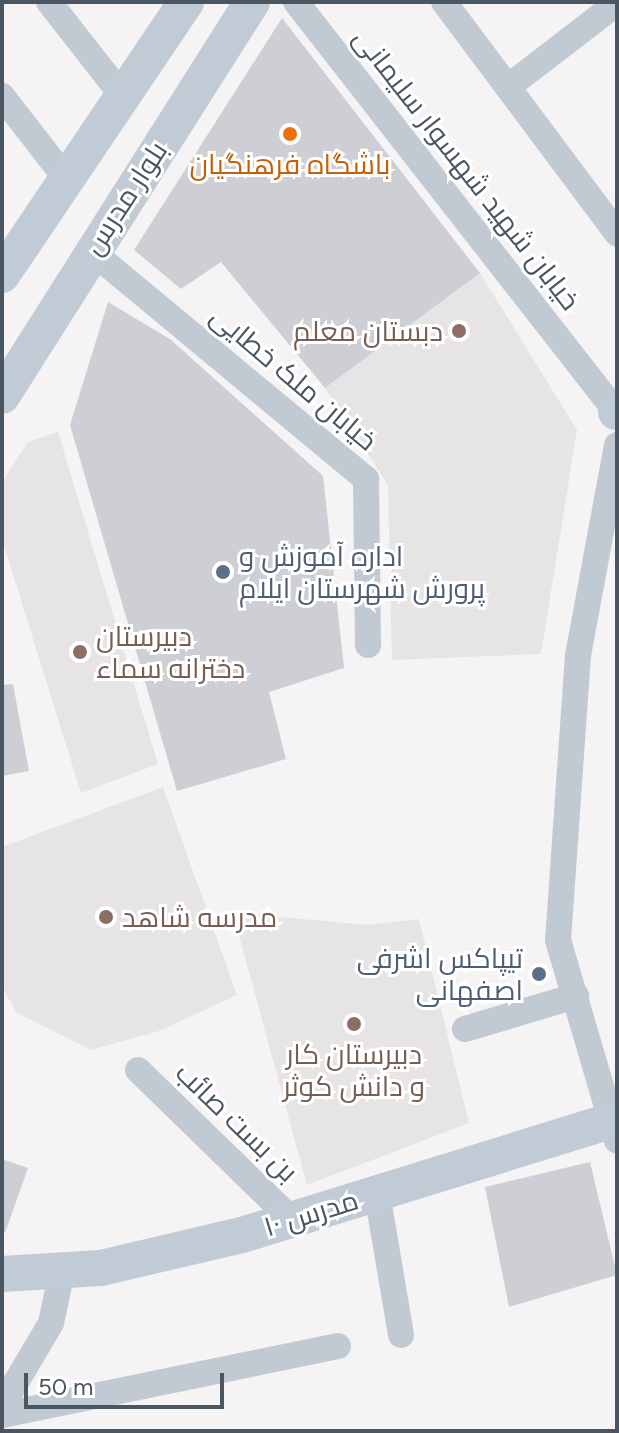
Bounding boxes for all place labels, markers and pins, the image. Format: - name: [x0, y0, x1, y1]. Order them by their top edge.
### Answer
- marker: باشگاه فرهنگیان: [281, 125, 299, 143]
- place label: باشگاه فرهنگیان: [189, 147, 391, 181]
- place label: دبستان معلم: [293, 314, 443, 348]
- marker: دبستان معلم: [450, 322, 468, 340]
- place label: اداره آموزش و پرورش شهرستان ایلام: [239, 539, 485, 605]
- marker: اداره آموزش و پرورش شهرستان ایلام: [214, 563, 232, 581]
- place label: دبیرستان دخترانه سماء: [96, 619, 245, 685]
- marker: دبیرستان دخترانه سماء: [71, 643, 89, 661]
- place label: مدرسه شاهد: [122, 900, 277, 934]
- marker: مدرسه شاهد: [97, 908, 115, 926]
- place label: تیپاکس اشرفی اصفهانی: [357, 941, 523, 1007]
- marker: تیپاکس اشرفی اصفهانی: [530, 965, 548, 983]
- marker: دبیرستان کار و دانش کوثر: [345, 1015, 363, 1033]
- place label: دبیرستان کار و دانش کوثر: [283, 1037, 425, 1103]

